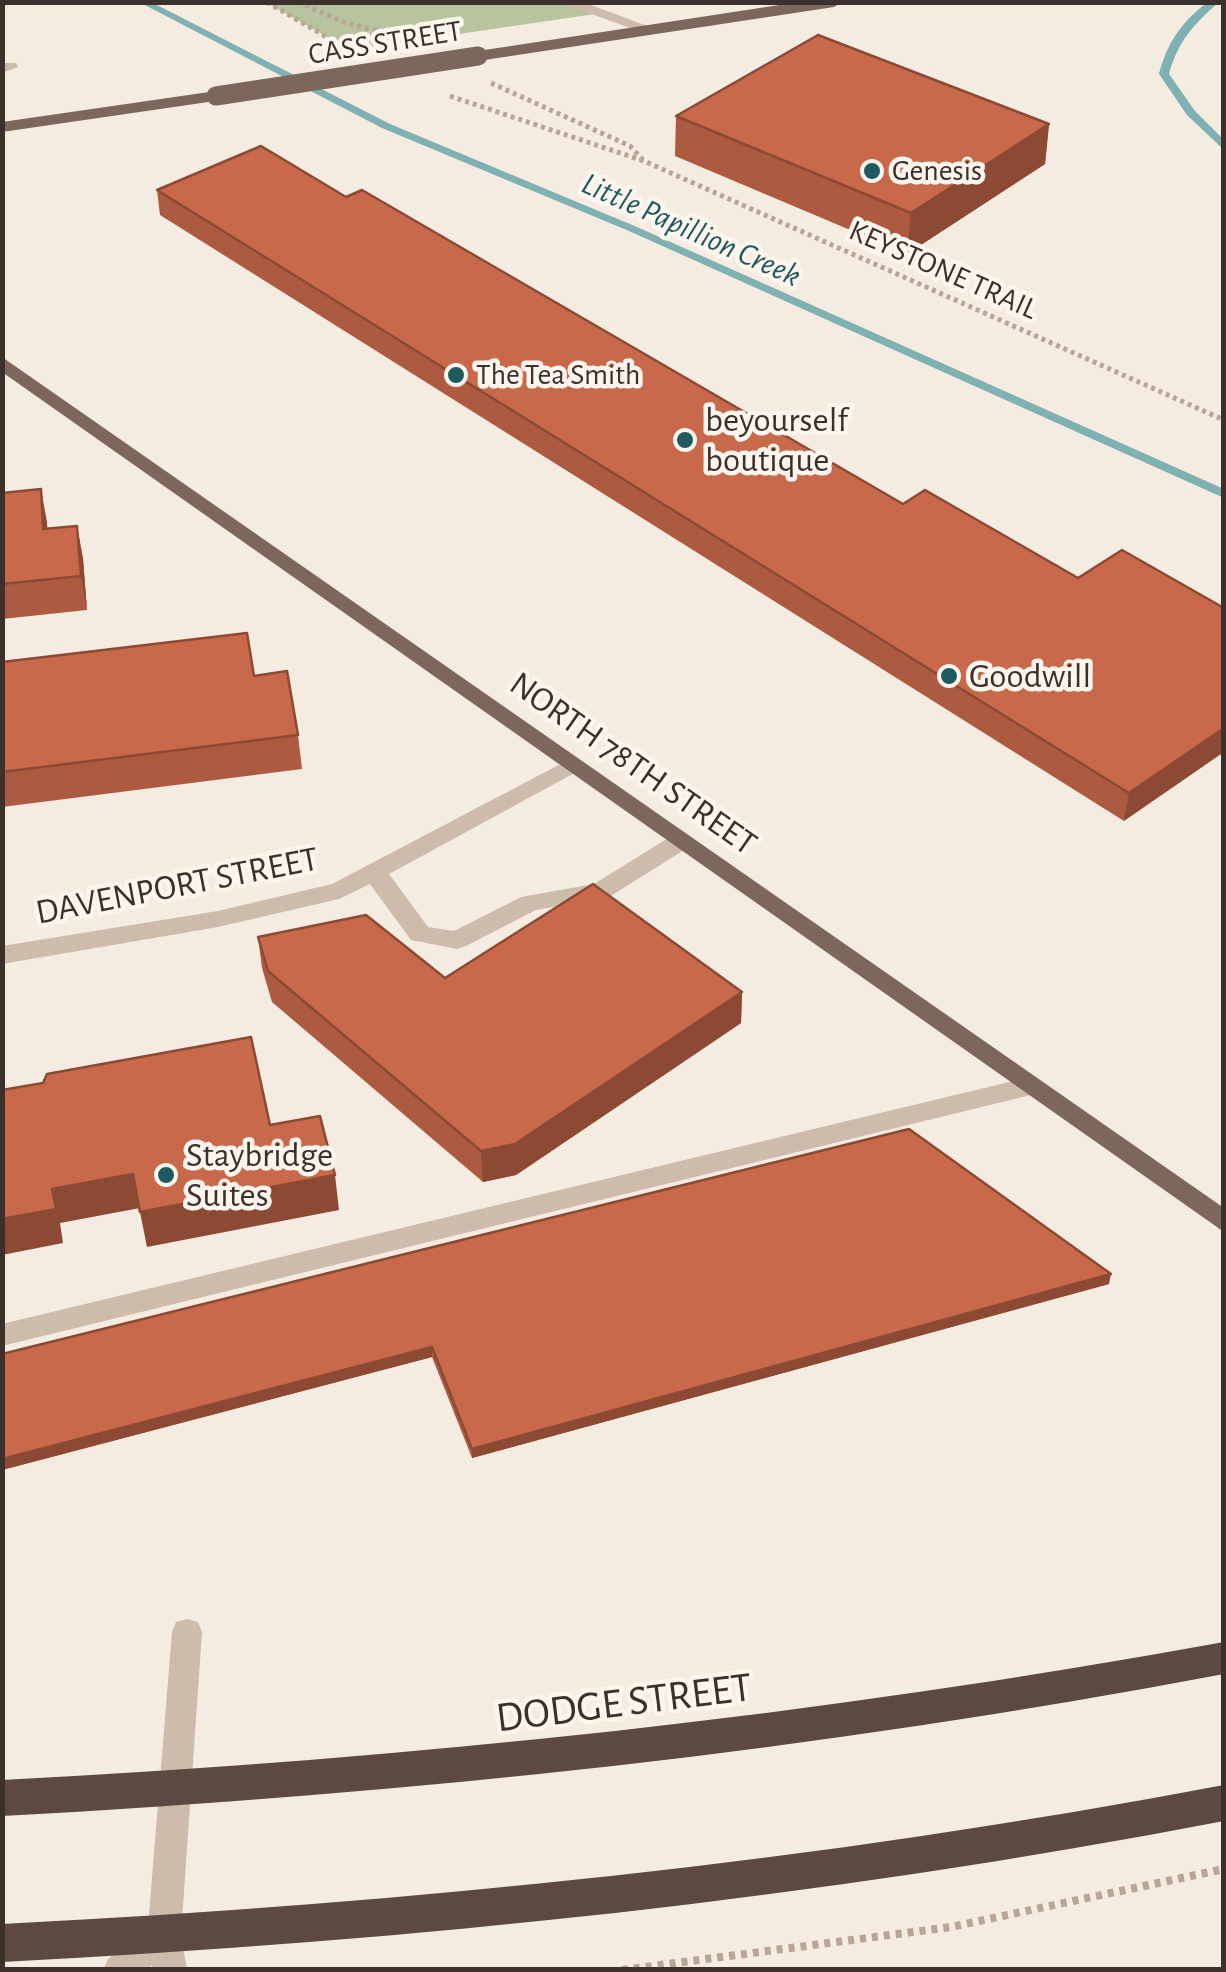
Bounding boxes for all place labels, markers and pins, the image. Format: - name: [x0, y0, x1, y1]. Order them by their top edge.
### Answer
- place label: Genesis: [892, 153, 982, 189]
- marker: Genesis: [861, 160, 883, 182]
- place label: The Tea Smith: [476, 357, 640, 393]
- marker: The Tea Smith: [445, 364, 467, 386]
- place label: beyourself boutique: [705, 399, 848, 481]
- marker: beyourself boutique: [674, 429, 696, 451]
- place label: Goodwill: [969, 655, 1091, 697]
- marker: Goodwill: [938, 665, 960, 687]
- place label: Staybridge Suites: [186, 1134, 333, 1216]
- marker: Staybridge Suites: [155, 1164, 177, 1186]

